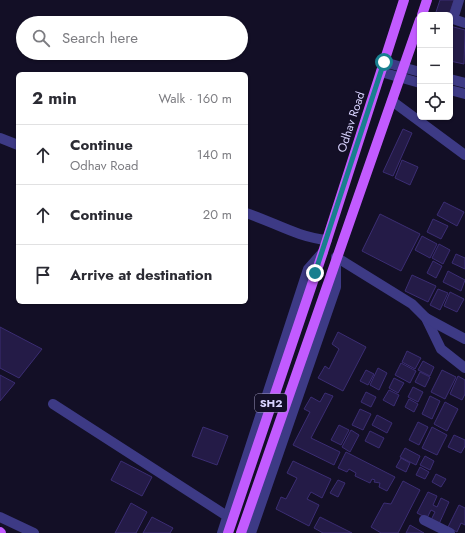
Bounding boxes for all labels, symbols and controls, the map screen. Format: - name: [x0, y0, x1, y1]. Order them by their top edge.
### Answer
- map controls: [417, 12, 453, 120]
- button: +: [417, 12, 453, 48]
- search box: [16, 16, 248, 60]
- icon: search: [30, 27, 52, 49]
- text: Search here: [62, 27, 138, 49]
- button: −: [417, 48, 453, 84]
- route start: [375, 53, 393, 71]
- button: locate: [417, 84, 453, 120]
- text: 2 min: [32, 86, 77, 110]
- text: Walk · 160 m: [159, 89, 232, 108]
- street label: Odhav Road: [333, 89, 369, 155]
- text: Continue: [70, 134, 133, 156]
- icon: ahead: [32, 144, 54, 166]
- text: 140 m: [197, 145, 232, 164]
- text: Odhav Road: [70, 156, 138, 175]
- icon: ahead: [32, 204, 54, 226]
- text: Continue: [70, 204, 133, 226]
- text: 20 m: [203, 205, 232, 224]
- icon: arrive: [32, 264, 54, 286]
- text: Arrive at destination: [70, 264, 212, 286]
- route end: [306, 264, 324, 282]
- road number: SH2: [255, 394, 287, 412]

